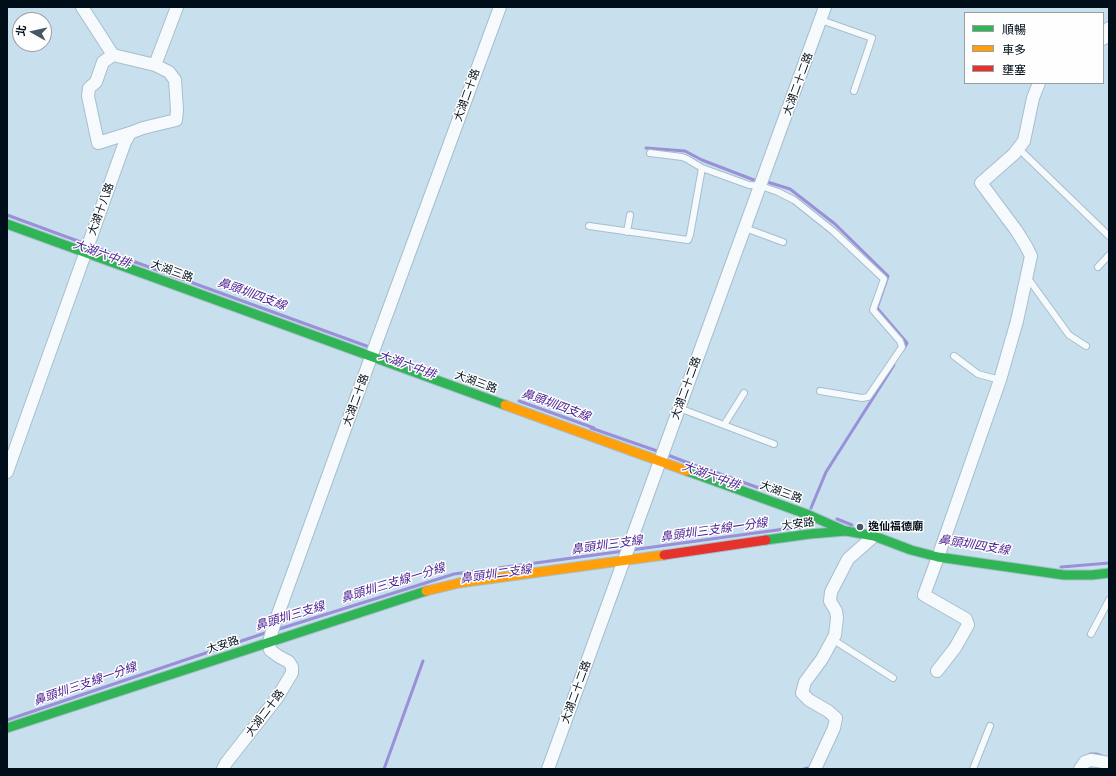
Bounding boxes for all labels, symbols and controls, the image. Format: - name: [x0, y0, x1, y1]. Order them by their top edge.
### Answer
- north arrow: [12, 12, 52, 52]
- legend: [964, 12, 1104, 84]
- text: 順暢: [1002, 23, 1026, 37]
- text: 北: [14, 24, 28, 37]
- text: 車多: [1002, 43, 1026, 57]
- street label: 大湖二十二路: [781, 51, 815, 117]
- text: 壅塞: [1002, 63, 1026, 77]
- street label: 大湖二十路: [451, 67, 483, 123]
- street label: 大湖十八路: [85, 181, 117, 237]
- water label: 大湖六中排: [71, 237, 133, 271]
- street label: 大湖三路: [149, 257, 195, 285]
- water label: 鼻頭圳四支線: [216, 275, 288, 313]
- water label: 大湖六中排: [376, 348, 438, 382]
- street label: 大湖二十二路: [669, 355, 703, 421]
- street label: 大湖三路: [453, 368, 499, 396]
- street label: 大湖二十路: [340, 372, 372, 428]
- water label: 鼻頭圳四支線: [520, 386, 592, 424]
- water label: 大湖六中排: [680, 459, 742, 493]
- street label: 大湖三路: [758, 478, 804, 506]
- water label: 鼻頭圳三支線一分線: [660, 515, 768, 545]
- street label: 大安路: [781, 515, 815, 533]
- place label: 逸仙福德廟: [868, 520, 923, 534]
- marker: 逸仙福德廟: [855, 522, 865, 532]
- water label: 鼻頭圳四支線: [937, 532, 1011, 558]
- water label: 鼻頭圳三支線: [570, 533, 644, 557]
- water label: 鼻頭圳三支線一分線: [339, 560, 447, 606]
- water label: 鼻頭圳二支線: [459, 562, 533, 586]
- water label: 鼻頭圳三支線: [253, 599, 327, 633]
- street label: 大安路: [205, 634, 241, 656]
- street label: 大湖二十二路: [559, 659, 593, 725]
- water label: 鼻頭圳三支線一分線: [32, 660, 138, 708]
- street label: 大湖二十路: [243, 687, 287, 739]

